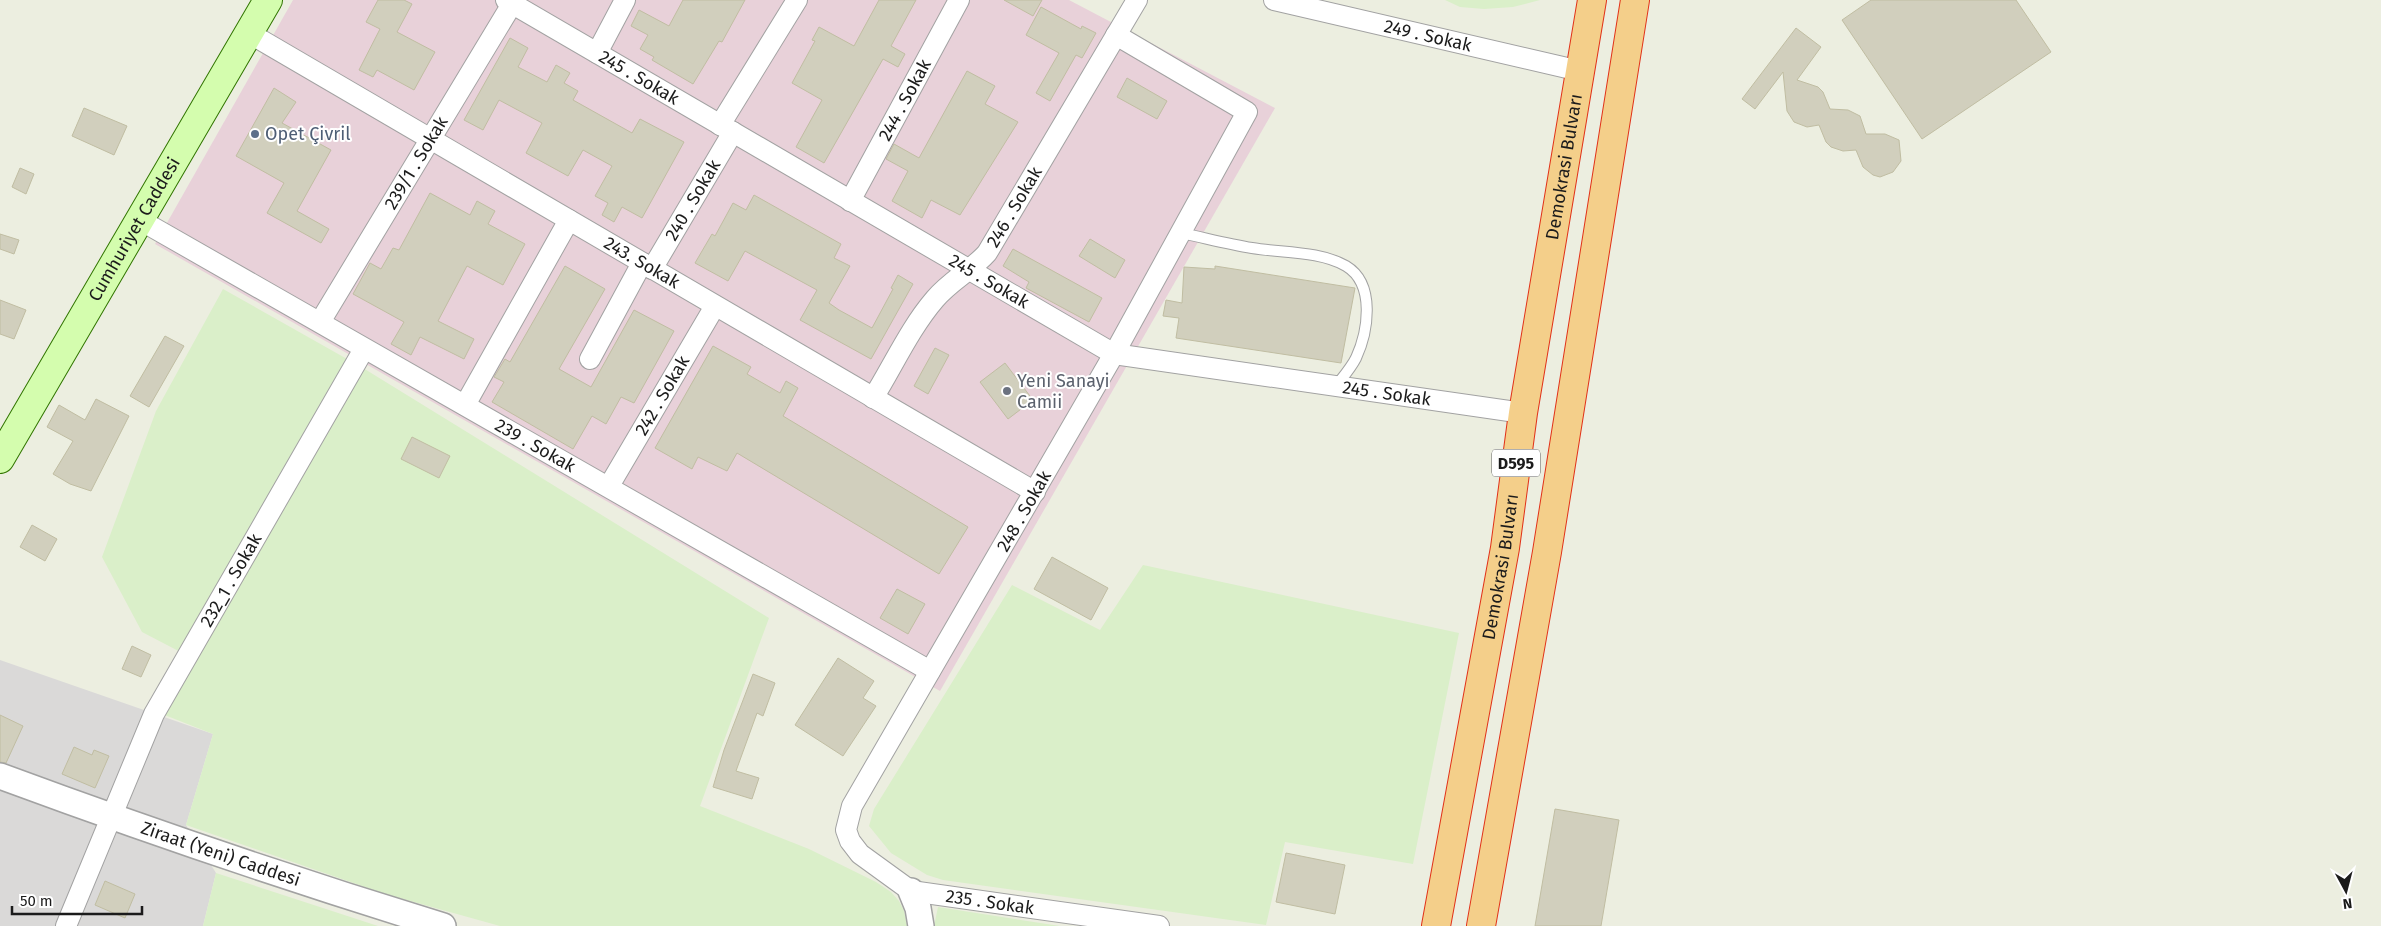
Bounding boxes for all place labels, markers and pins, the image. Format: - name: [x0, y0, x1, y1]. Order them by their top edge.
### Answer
- place label: Opet Çivril: [265, 123, 351, 145]
- marker: Opet Çivril: [249, 128, 261, 140]
- place label: Yeni Sanayi Camii: [1017, 370, 1110, 413]
- marker: Yeni Sanayi Camii: [1001, 385, 1013, 397]

